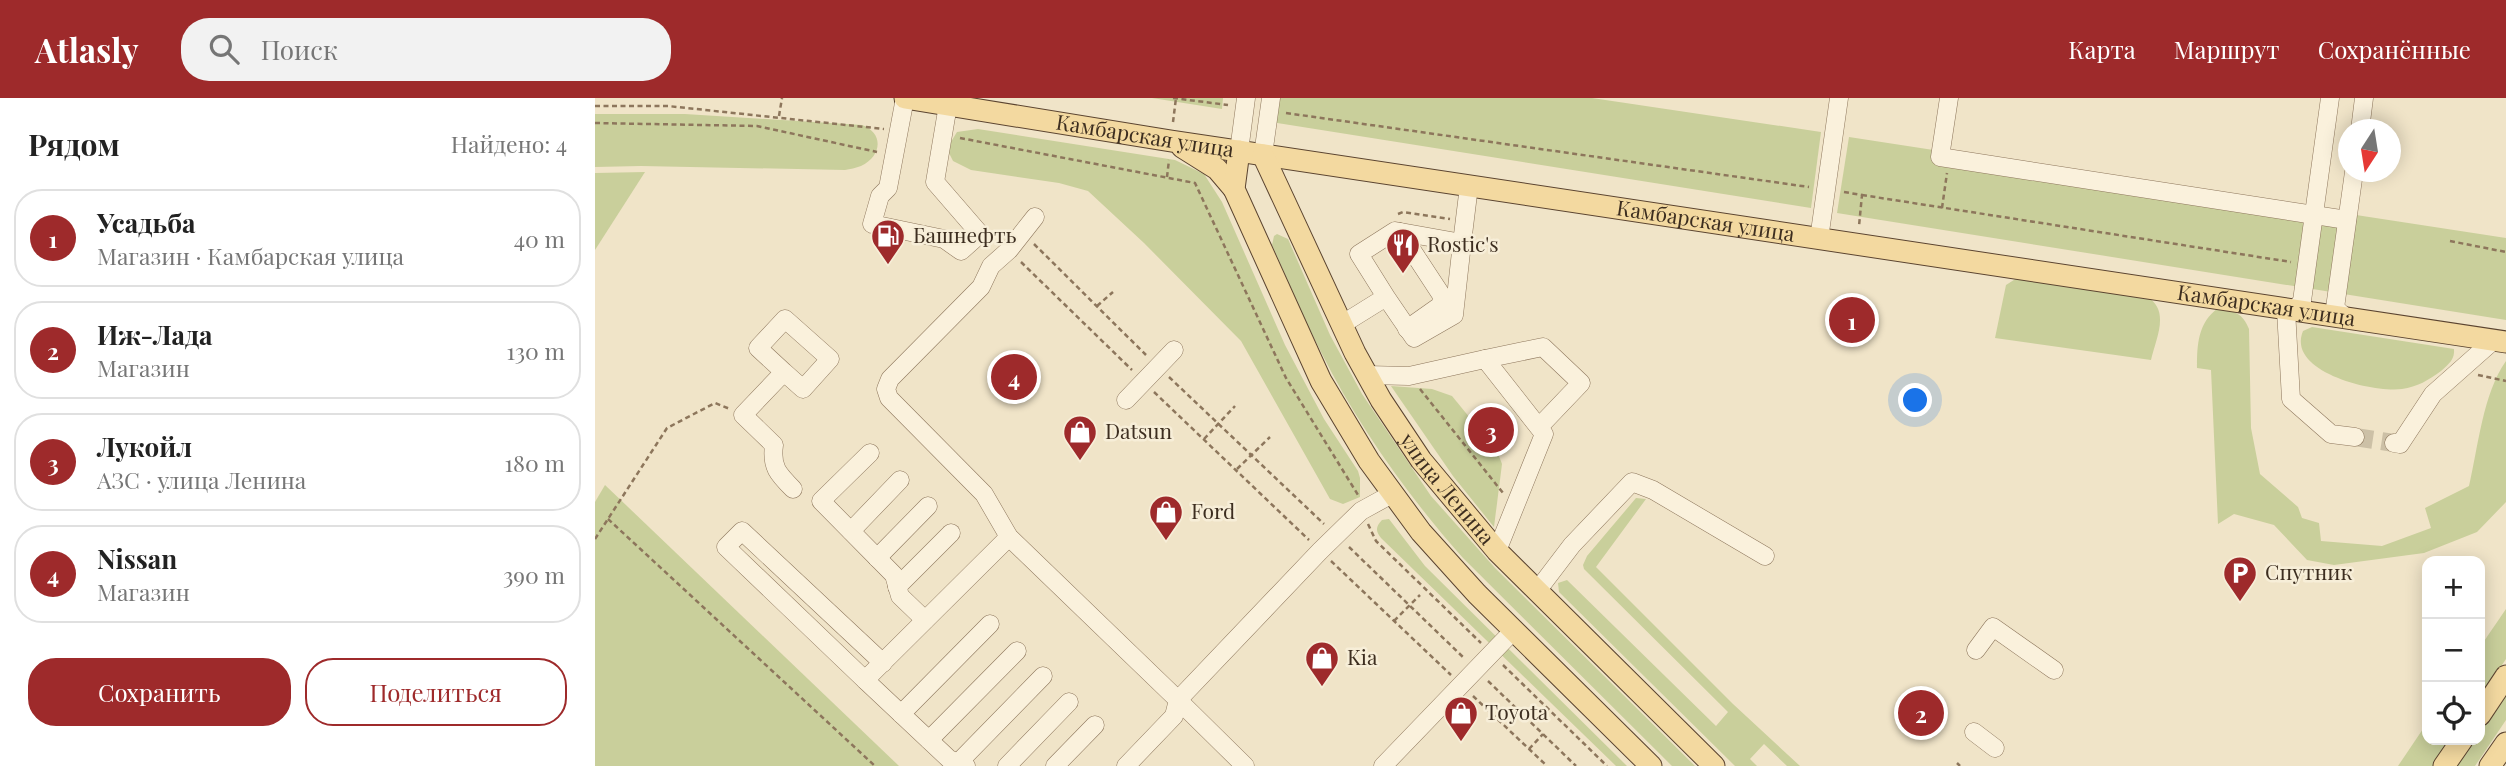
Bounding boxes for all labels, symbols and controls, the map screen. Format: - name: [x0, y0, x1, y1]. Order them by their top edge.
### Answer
- search box: [181, 18, 671, 81]
- text: Atlasly: [35, 27, 139, 71]
- icon: search: [205, 30, 243, 68]
- text: Поиск: [261, 32, 338, 67]
- text: Карта: [2068, 33, 2136, 65]
- text: Маршрут: [2174, 33, 2280, 65]
- text: Сохранённые: [2318, 33, 2471, 65]
- street label: Камбарская улица: [1054, 107, 1237, 162]
- north arrow: [2338, 119, 2401, 182]
- text: Рядом: [28, 124, 120, 164]
- text: Найдено: 4: [451, 128, 567, 159]
- street label: Камбарская улица: [1615, 192, 1797, 247]
- text: Усадьба: [97, 205, 195, 240]
- fuel station icon: Башнефть: [869, 217, 907, 266]
- place label: Башнефть: [913, 220, 1017, 248]
- text: 1: [49, 223, 57, 254]
- text: 40 m: [514, 223, 565, 254]
- restaurant icon: Rostic's: [1384, 226, 1422, 275]
- place label: Rostic's: [1427, 229, 1499, 257]
- text: Магазин · Камбарская улица: [97, 240, 404, 271]
- street label: Камбарская улица: [2176, 277, 2358, 331]
- pin: 1: [1829, 294, 1875, 346]
- text: Иж-Лада: [97, 317, 213, 352]
- text: 2: [47, 335, 59, 366]
- text: 130 m: [507, 335, 565, 366]
- pin: 4: [991, 351, 1037, 403]
- text: Магазин: [97, 352, 190, 383]
- your location: [1898, 383, 1932, 417]
- pin: 3: [1468, 404, 1514, 456]
- shop icon: Datsun: [1061, 413, 1099, 462]
- place label: Datsun: [1105, 416, 1173, 444]
- street label: улица Ленина: [1394, 426, 1502, 550]
- text: Лукойл: [97, 429, 192, 464]
- text: 3: [47, 447, 59, 478]
- text: 180 m: [505, 447, 565, 478]
- text: АЗС · улица Ленина: [97, 464, 306, 495]
- shop icon: Ford: [1147, 493, 1185, 542]
- place label: Ford: [1191, 496, 1235, 524]
- text: Nissan: [97, 541, 177, 576]
- parking icon: Спутник: [2221, 554, 2259, 603]
- map controls: [2422, 556, 2485, 745]
- button: +: [2422, 556, 2485, 619]
- place label: Спутник: [2265, 557, 2353, 585]
- text: 4: [47, 559, 59, 590]
- text: 390 m: [503, 559, 565, 590]
- text: Магазин: [97, 576, 190, 607]
- button: −: [2422, 619, 2485, 682]
- shop icon: Kia: [1303, 639, 1341, 688]
- place label: Kia: [1347, 642, 1378, 670]
- button: Сохранить: [28, 658, 291, 726]
- button: Поделиться: [305, 658, 567, 726]
- button: locate: [2422, 682, 2485, 745]
- pin: 2: [1898, 687, 1944, 739]
- shop icon: Toyota: [1442, 694, 1480, 743]
- place label: Toyota: [1485, 697, 1549, 725]

